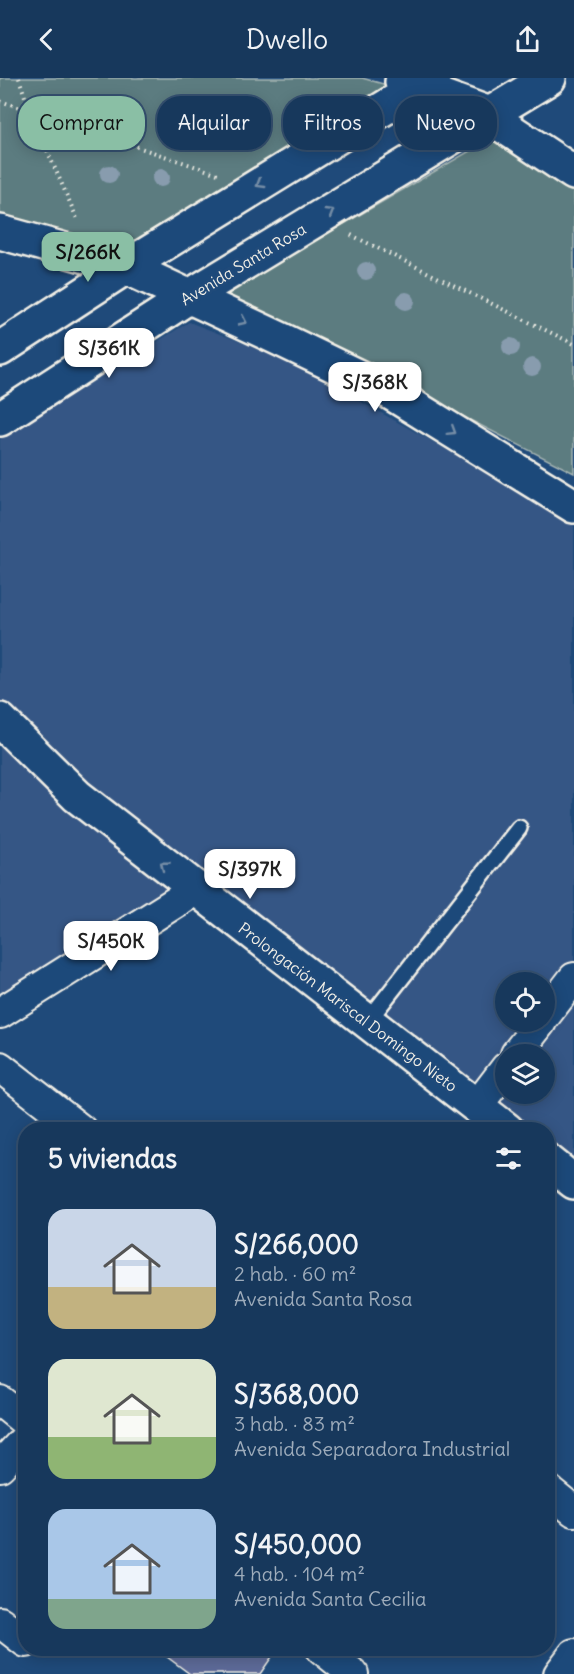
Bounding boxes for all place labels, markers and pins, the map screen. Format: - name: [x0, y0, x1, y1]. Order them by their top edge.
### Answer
- pin: S/266K: [39, 232, 137, 283]
- pin: S/361K: [60, 328, 158, 379]
- pin: S/368K: [326, 362, 424, 413]
- pin: S/397K: [201, 849, 299, 900]
- pin: S/450K: [62, 921, 160, 972]

